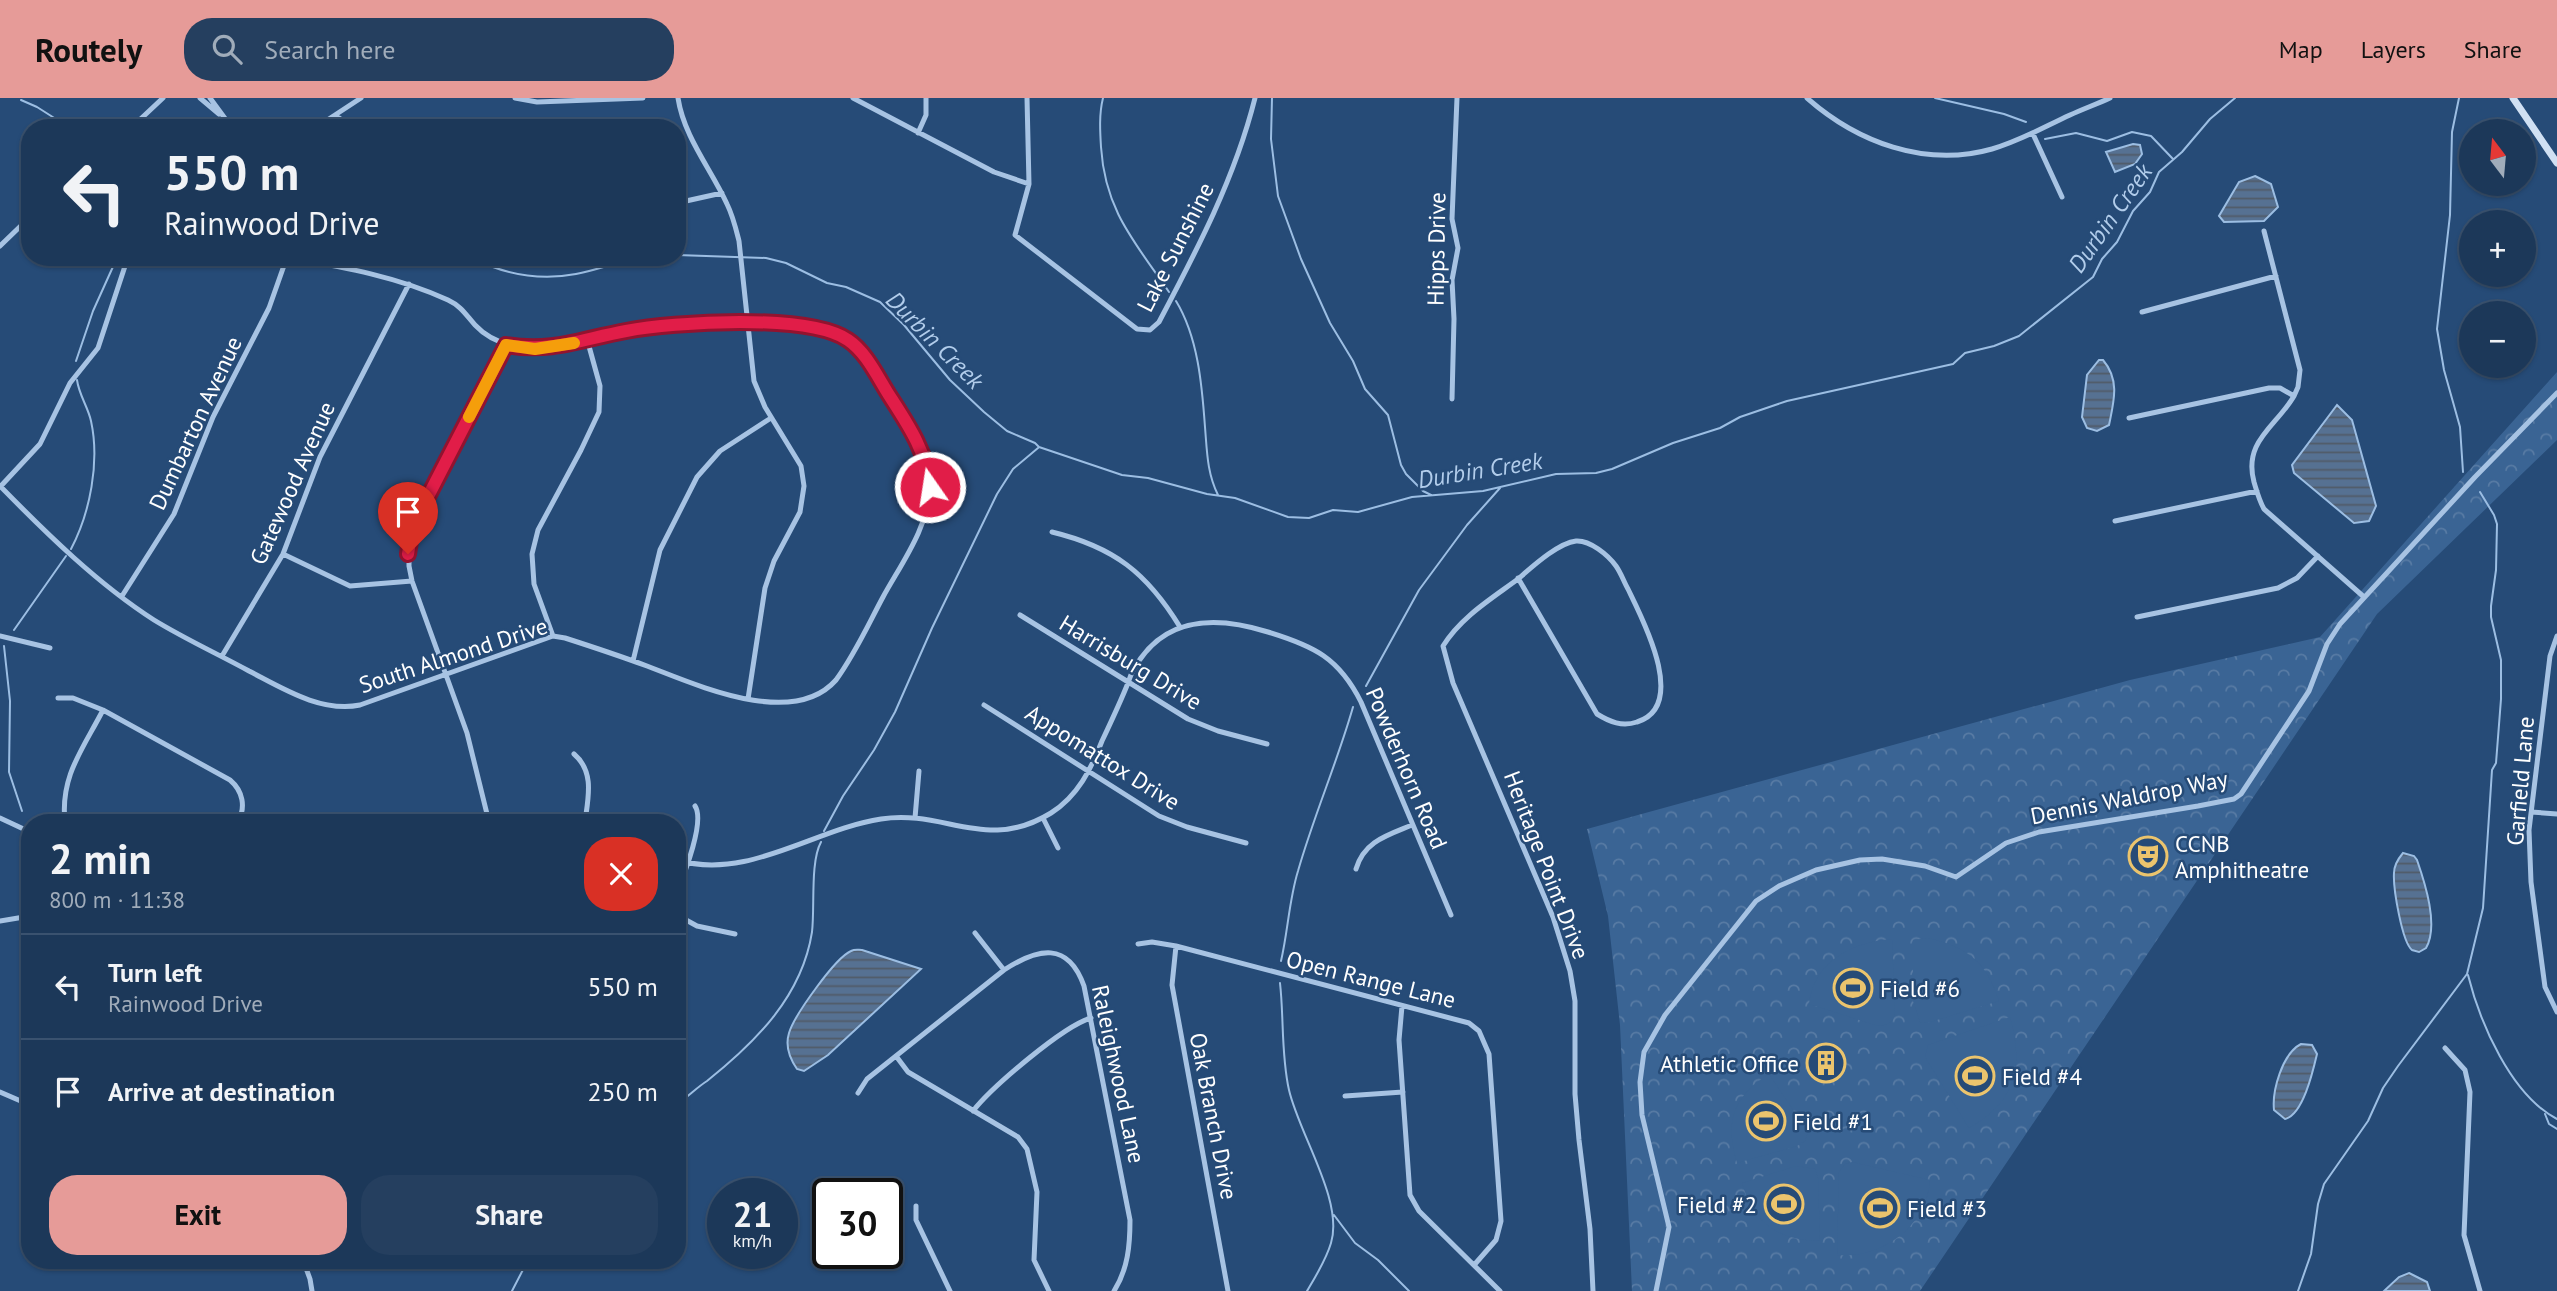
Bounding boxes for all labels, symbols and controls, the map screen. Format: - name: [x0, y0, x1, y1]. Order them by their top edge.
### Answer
- search box: [184, 18, 674, 81]
- text: Routely: [35, 28, 142, 71]
- icon: search: [208, 30, 246, 68]
- text: Search here: [264, 33, 395, 66]
- text: Map: [2279, 34, 2323, 65]
- text: Layers: [2361, 34, 2426, 65]
- text: Share: [2464, 34, 2522, 65]
- north arrow: [2459, 119, 2536, 196]
- map controls: [2459, 119, 2536, 378]
- text: 550 m: [164, 140, 299, 204]
- icon: left: [49, 147, 140, 238]
- water label: Durbin Creek: [2061, 157, 2159, 278]
- street label: Lake Sunshine: [1130, 177, 1220, 317]
- street label: Hipps Drive: [1421, 192, 1451, 306]
- text: Rainwood Drive: [164, 202, 380, 244]
- button: +: [2459, 210, 2536, 287]
- water label: Durbin Creek: [880, 285, 991, 396]
- button: −: [2459, 301, 2536, 378]
- street label: Dumbarton Avenue: [142, 332, 248, 514]
- street label: Gatewood Avenue: [243, 397, 341, 569]
- water label: Durbin Creek: [1415, 445, 1546, 495]
- position arrow: [893, 450, 967, 524]
- pin: [378, 482, 438, 554]
- icon: arrive: [389, 493, 427, 531]
- street label: Harrisburg Drive: [1055, 608, 1207, 716]
- street label: South Almond Drive: [355, 611, 551, 699]
- street label: Powderhorn Road: [1360, 683, 1454, 853]
- street label: Appomattox Drive: [1020, 698, 1186, 816]
- street label: Garfield Lane: [2500, 715, 2540, 847]
- street label: Dennis Waldrop Way: [2028, 764, 2230, 830]
- street label: Heritage Point Drive: [1498, 767, 1596, 963]
- place label: CCNB Amphitheatre: [2175, 829, 2309, 884]
- text: 2 min: [49, 831, 151, 886]
- theatre icon: CCNB Amphitheatre: [2127, 835, 2169, 877]
- button: close: [584, 837, 658, 911]
- text: 800 m · 11:38: [49, 885, 185, 914]
- street label: Open Range Lane: [1283, 944, 1459, 1014]
- text: Turn left: [108, 956, 202, 989]
- sports icon: Field #6: [1832, 967, 1874, 1009]
- icon: left: [49, 968, 87, 1006]
- text: 550 m: [587, 970, 658, 1003]
- place label: Field #6: [1880, 974, 1960, 1003]
- street label: Raleighwood Lane: [1086, 982, 1152, 1166]
- text: Rainwood Drive: [108, 989, 263, 1018]
- street label: Oak Branch Drive: [1184, 1030, 1244, 1202]
- building icon: Athletic Office: [1805, 1042, 1847, 1084]
- place label: Athletic Office: [1660, 1049, 1799, 1078]
- sports icon: Field #4: [1954, 1055, 1996, 1097]
- place label: Field #4: [2002, 1062, 2083, 1091]
- icon: arrive: [49, 1073, 87, 1111]
- text: Arrive at destination: [108, 1075, 335, 1108]
- text: 250 m: [587, 1075, 658, 1108]
- sports icon: Field #1: [1745, 1100, 1787, 1142]
- place label: Field #1: [1793, 1107, 1873, 1136]
- button: Exit: [49, 1175, 347, 1255]
- button: Share: [361, 1175, 658, 1255]
- speed limit sign: 30: [812, 1178, 903, 1269]
- sports icon: Field #2: [1763, 1183, 1805, 1225]
- sports icon: Field #3: [1859, 1187, 1901, 1229]
- place label: Field #2: [1677, 1190, 1757, 1219]
- text: 21: [733, 1191, 772, 1237]
- place label: Field #3: [1907, 1194, 1987, 1223]
- text: km/h: [733, 1229, 772, 1252]

